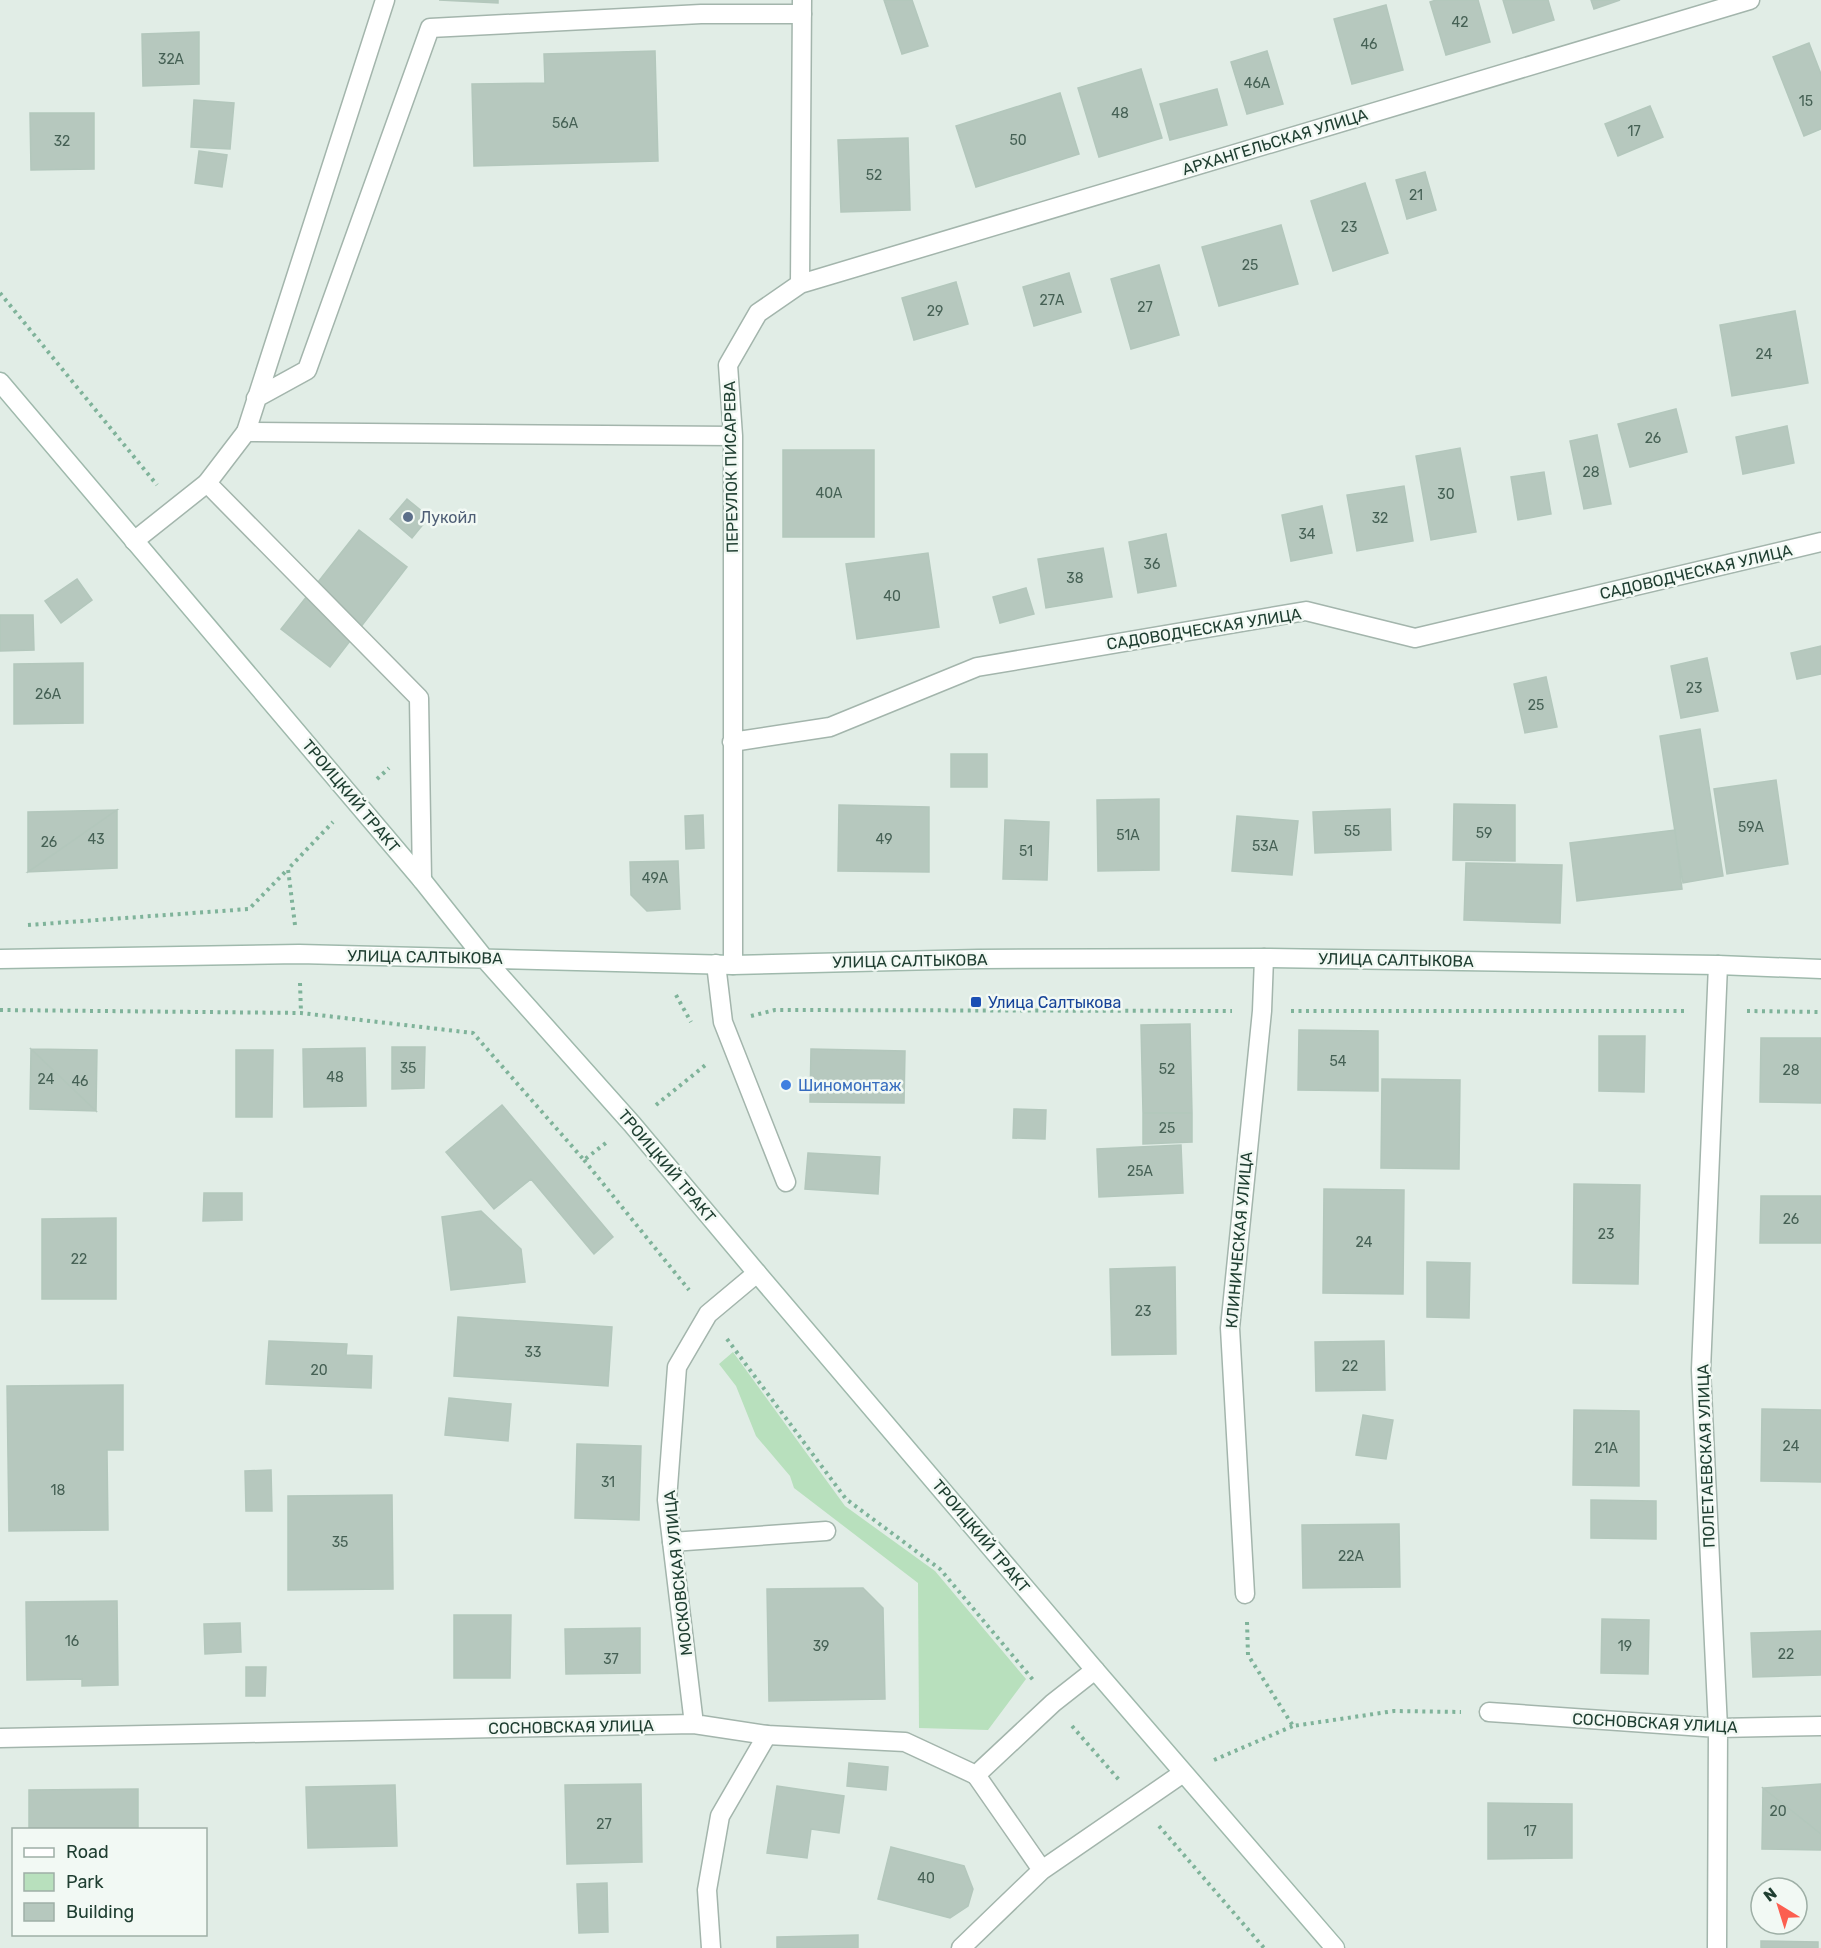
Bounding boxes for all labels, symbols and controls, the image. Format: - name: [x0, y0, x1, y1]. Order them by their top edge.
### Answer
- house number: 42: [1452, 14, 1468, 31]
- house number: 46: [1360, 36, 1378, 53]
- house number: 32А: [158, 51, 185, 68]
- house number: 46А: [1244, 75, 1271, 92]
- house number: 15: [1799, 93, 1813, 110]
- house number: 48: [1111, 105, 1129, 122]
- street label: АРХАНГЕЛЬСКАЯ УЛИЦА: [1180, 105, 1370, 179]
- house number: 56А: [552, 115, 579, 132]
- house number: 17: [1627, 123, 1641, 140]
- house number: 50: [1009, 132, 1027, 149]
- house number: 32: [54, 133, 70, 150]
- house number: 52: [866, 167, 882, 184]
- house number: 21: [1409, 187, 1423, 204]
- house number: 23: [1341, 219, 1357, 236]
- house number: 25: [1242, 257, 1258, 274]
- house number: 27А: [1040, 292, 1065, 309]
- house number: 27: [1137, 299, 1153, 316]
- house number: 29: [927, 303, 943, 320]
- house number: 24: [1756, 346, 1773, 363]
- street label: ПЕРЕУЛОК ПИСАРЕВА: [720, 380, 742, 553]
- house number: 26: [1645, 430, 1661, 447]
- house number: 28: [1582, 464, 1600, 481]
- house number: 40А: [816, 485, 843, 502]
- house number: 30: [1437, 486, 1455, 503]
- place label: Лукойл: [420, 508, 476, 527]
- marker: Лукойл: [401, 510, 415, 524]
- house number: 32: [1372, 510, 1388, 527]
- house number: 34: [1298, 526, 1316, 543]
- street label: САДОВОДЧЕСКАЯ УЛИЦА: [1598, 541, 1794, 603]
- house number: 36: [1144, 556, 1160, 573]
- house number: 38: [1066, 570, 1084, 587]
- house number: 40: [883, 588, 901, 605]
- street label: САДОВОДЧЕСКАЯ УЛИЦА: [1105, 604, 1303, 654]
- house number: 23: [1686, 680, 1702, 697]
- house number: 26А: [35, 686, 62, 703]
- house number: 25: [1528, 697, 1544, 714]
- street label: ТРОИЦКИЙ ТРАКТ: [298, 736, 404, 856]
- house number: 59А: [1738, 819, 1765, 836]
- house number: 55: [1344, 823, 1360, 840]
- house number: 59: [1476, 825, 1492, 842]
- house number: 51А: [1116, 827, 1140, 844]
- house number: 43: [87, 831, 105, 848]
- house number: 49: [876, 831, 892, 848]
- house number: 26: [41, 834, 57, 851]
- house number: 53А: [1252, 838, 1279, 855]
- house number: 51: [1019, 843, 1033, 860]
- house number: 49А: [642, 870, 669, 887]
- street label: УЛИЦА САЛТЫКОВА: [347, 946, 503, 968]
- street label: УЛИЦА САЛТЫКОВА: [1318, 949, 1474, 971]
- street label: УЛИЦА САЛТЫКОВА: [832, 950, 988, 972]
- place label: Улица Салтыкова: [988, 993, 1121, 1012]
- marker: Улица Салтыкова: [969, 995, 983, 1009]
- house number: 54: [1329, 1053, 1347, 1070]
- house number: 35: [400, 1060, 416, 1077]
- house number: 52: [1159, 1061, 1175, 1078]
- house number: 28: [1782, 1062, 1800, 1079]
- house number: 48: [326, 1069, 344, 1086]
- house number: 24: [38, 1071, 55, 1088]
- house number: 46: [71, 1073, 89, 1090]
- place label: Шиномонтаж: [798, 1076, 902, 1095]
- marker: Шиномонтаж: [779, 1078, 793, 1092]
- street label: ТРОИЦКИЙ ТРАКТ: [614, 1106, 720, 1226]
- house number: 25: [1159, 1120, 1175, 1137]
- street label: КЛИНИЧЕСКАЯ УЛИЦА: [1222, 1151, 1256, 1329]
- house number: 25А: [1127, 1163, 1154, 1180]
- house number: 26: [1783, 1211, 1799, 1228]
- house number: 23: [1598, 1226, 1614, 1243]
- house number: 24: [1356, 1234, 1373, 1251]
- house number: 22: [71, 1251, 87, 1268]
- house number: 23: [1135, 1303, 1151, 1320]
- house number: 33: [525, 1344, 541, 1361]
- house number: 22: [1342, 1358, 1358, 1375]
- house number: 20: [310, 1362, 328, 1379]
- street label: ПОЛЕТАЕВСКАЯ УЛИЦА: [1693, 1363, 1719, 1548]
- house number: 24: [1783, 1438, 1800, 1455]
- house number: 21А: [1594, 1440, 1618, 1457]
- house number: 31: [601, 1474, 615, 1491]
- street label: ТРОИЦКИЙ ТРАКТ: [928, 1476, 1034, 1596]
- house number: 18: [51, 1482, 66, 1499]
- street label: МОСКОВСКАЯ УЛИЦА: [660, 1489, 696, 1657]
- house number: 35: [332, 1534, 348, 1551]
- house number: 22А: [1338, 1548, 1365, 1565]
- house number: 16: [65, 1633, 79, 1650]
- house number: 39: [813, 1638, 829, 1655]
- house number: 19: [1618, 1638, 1632, 1655]
- house number: 22: [1778, 1646, 1794, 1663]
- house number: 37: [603, 1651, 619, 1668]
- street label: СОСНОВСКАЯ УЛИЦА: [1572, 1709, 1739, 1737]
- street label: СОСНОВСКАЯ УЛИЦА: [488, 1716, 654, 1738]
- house number: 20: [1769, 1803, 1787, 1820]
- house number: 27: [596, 1816, 612, 1833]
- house number: 17: [1523, 1823, 1537, 1840]
- legend: [12, 1828, 207, 1936]
- text: Road: [66, 1841, 109, 1863]
- house number: 40: [917, 1870, 935, 1887]
- text: Park: [66, 1871, 104, 1893]
- north arrow: [1749, 1876, 1809, 1936]
- text: N: [1760, 1884, 1780, 1906]
- text: Building: [66, 1901, 134, 1923]

